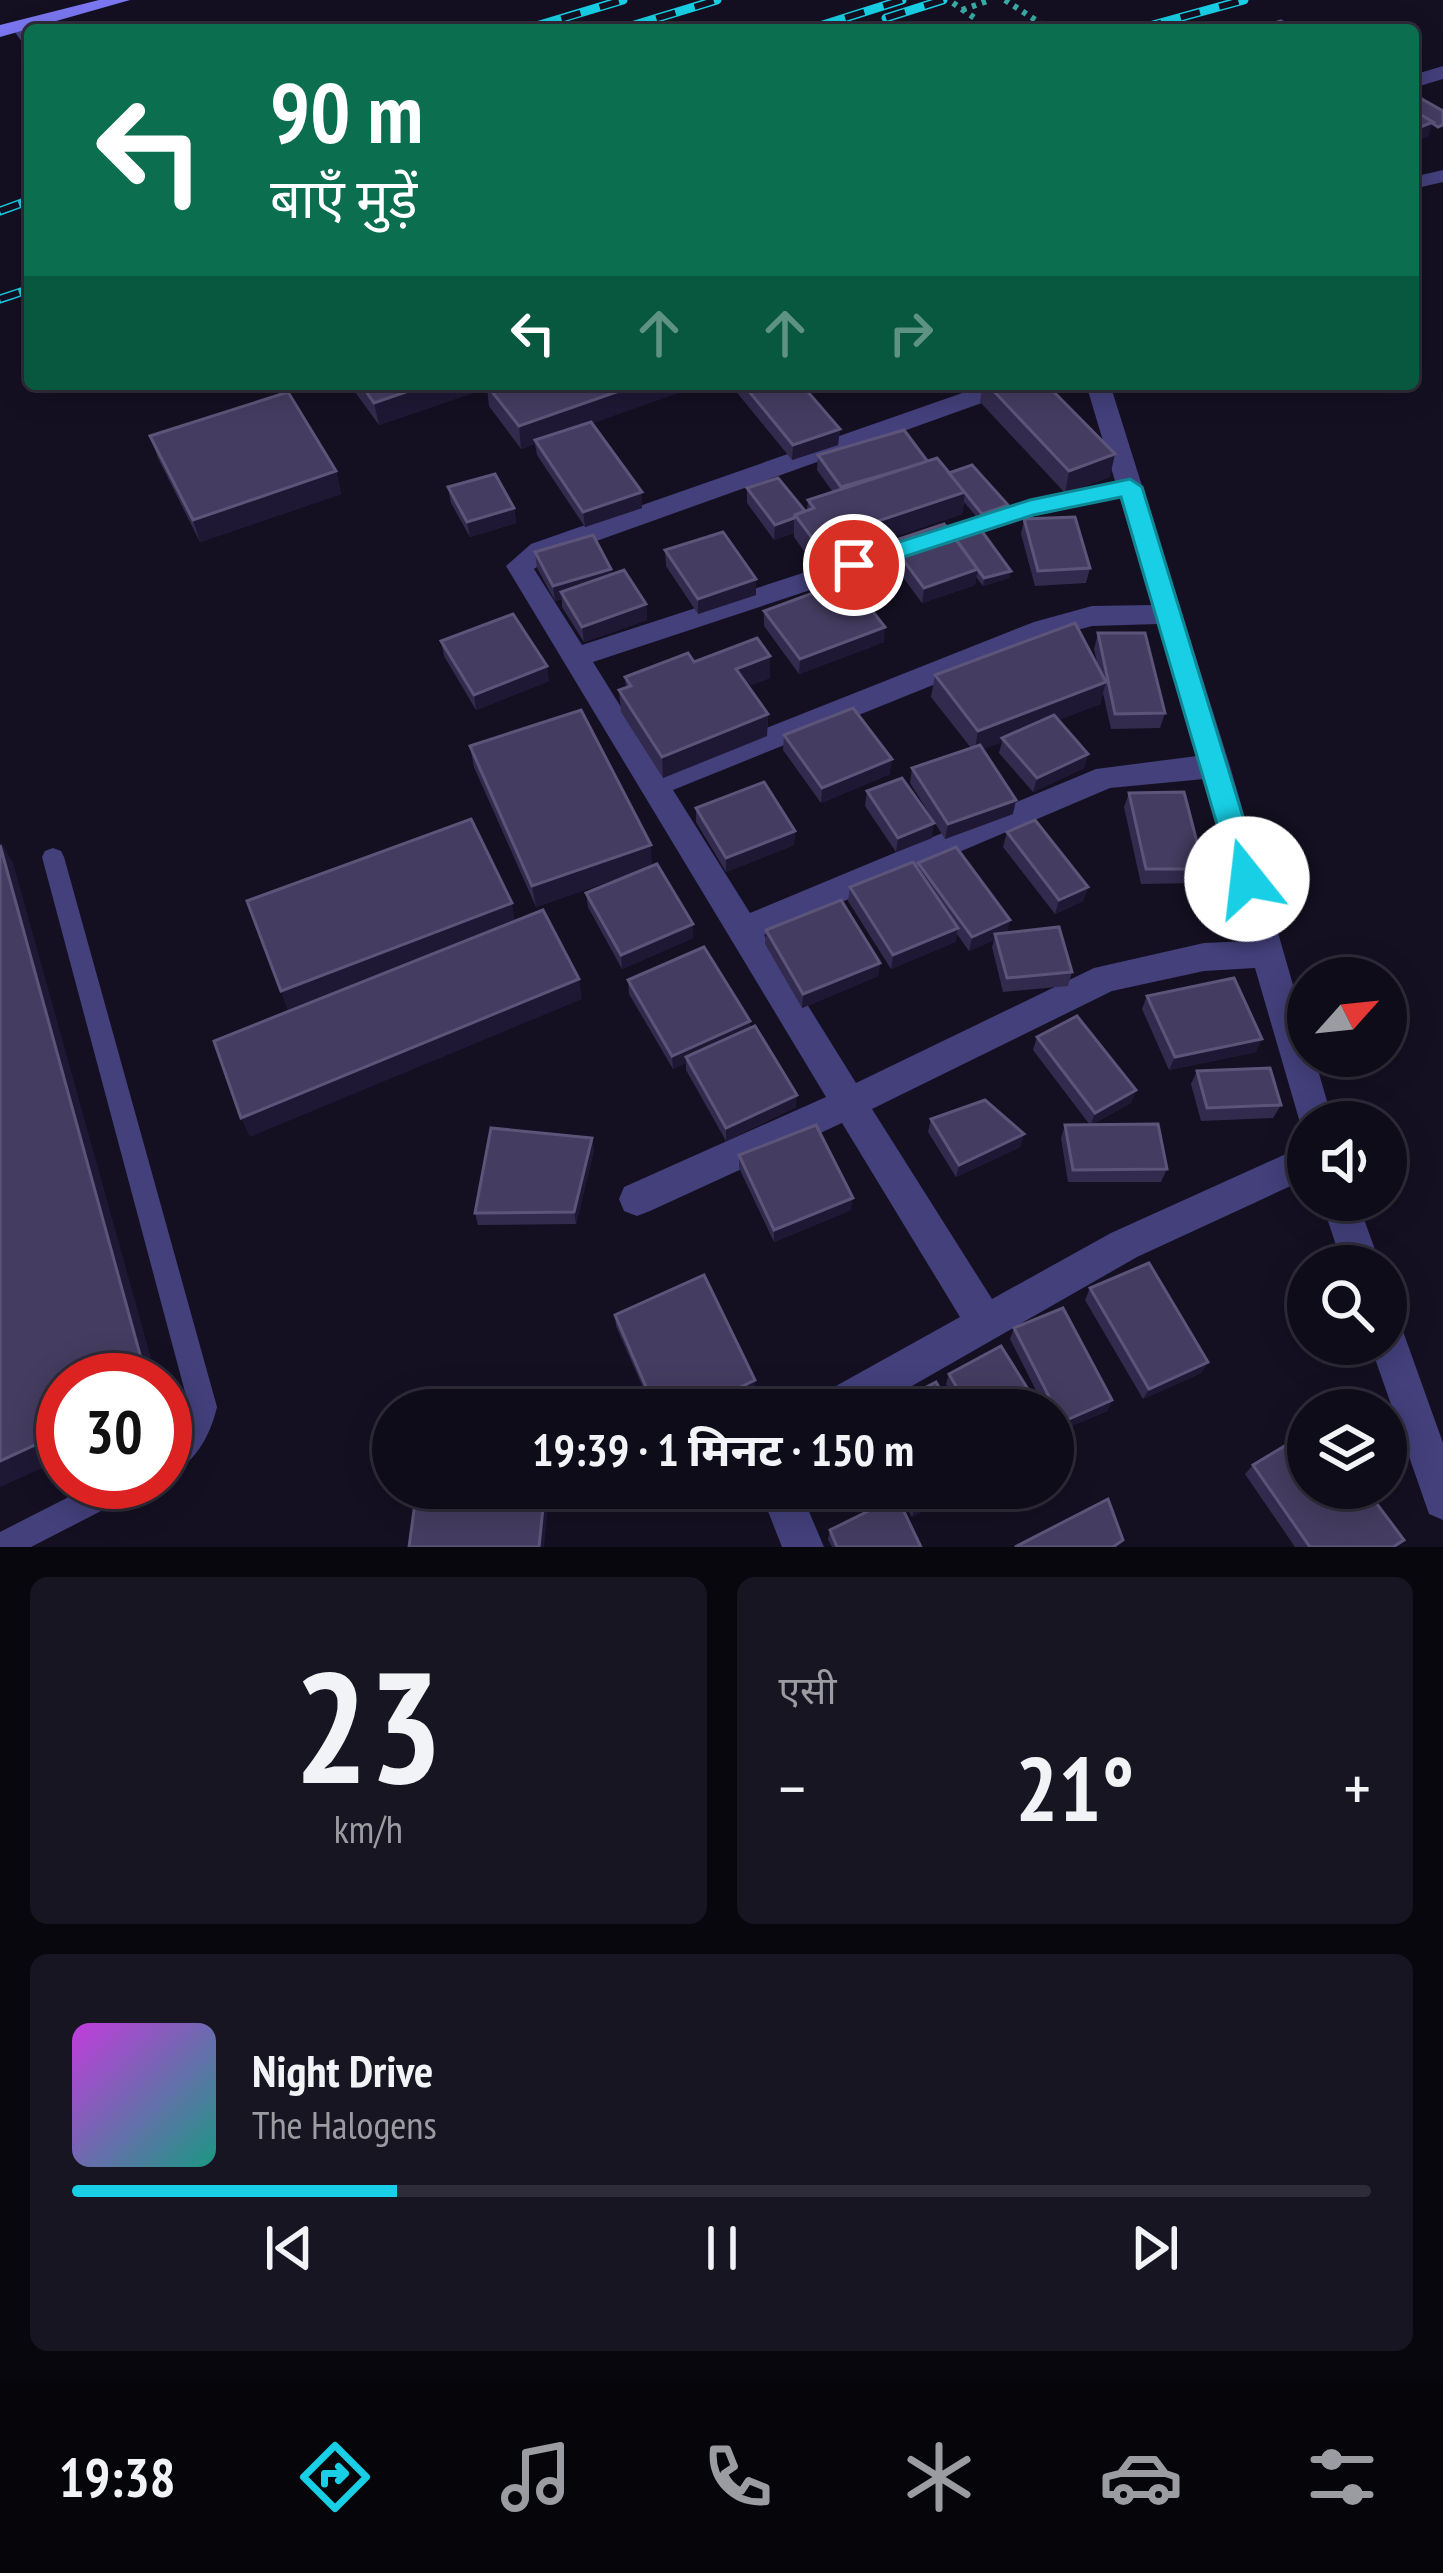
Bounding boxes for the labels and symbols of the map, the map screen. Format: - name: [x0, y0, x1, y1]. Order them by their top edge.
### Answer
- pin: [803, 514, 905, 616]
- position arrow: [1184, 816, 1310, 942]
- north arrow: [1287, 957, 1407, 1077]
- speed limit sign: 30: [36, 1353, 192, 1509]

